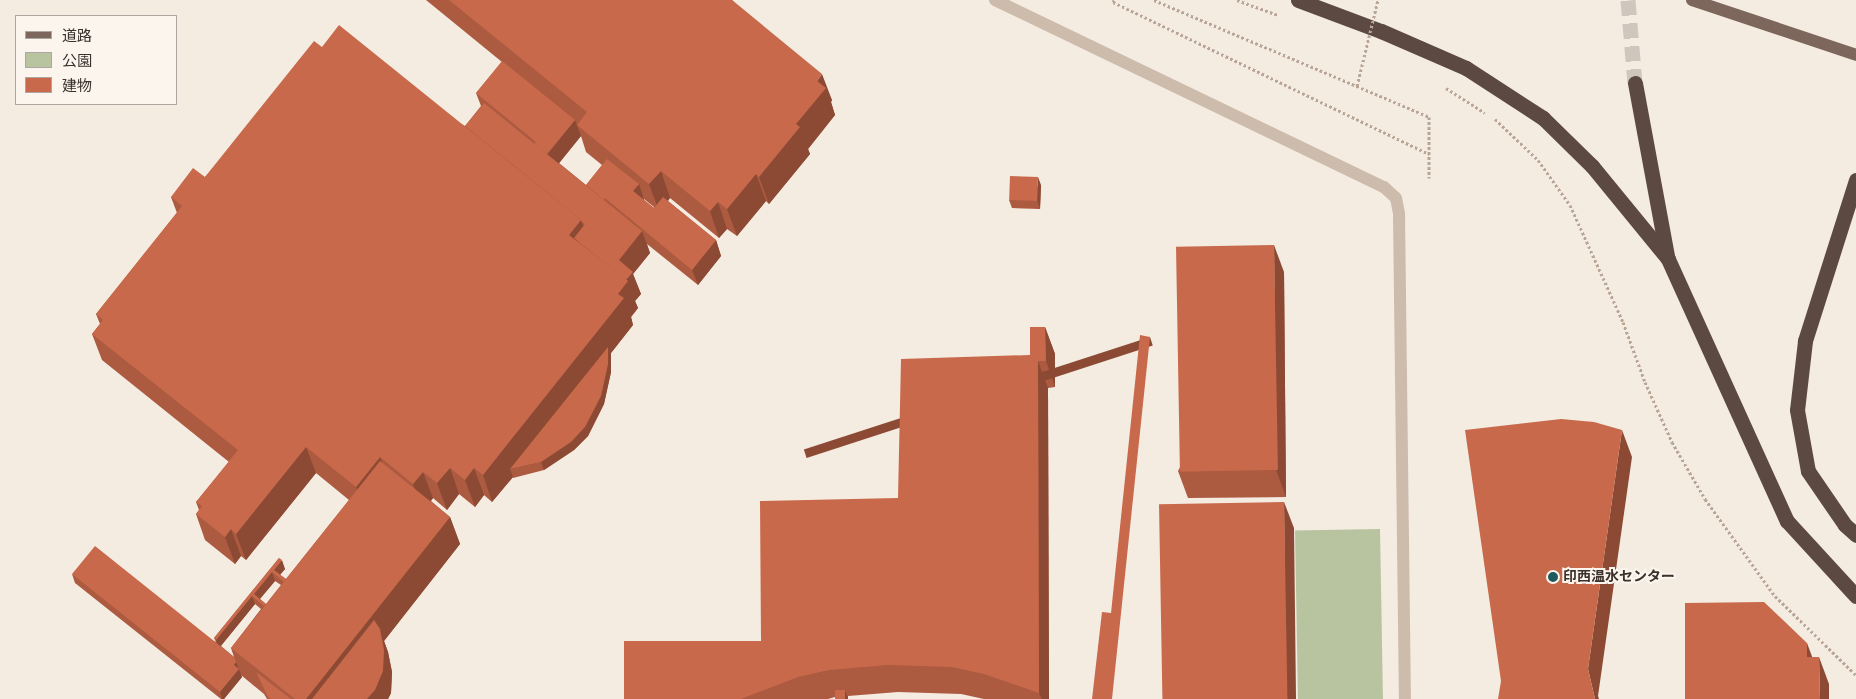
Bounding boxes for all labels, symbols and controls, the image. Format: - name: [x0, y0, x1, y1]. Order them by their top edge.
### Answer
- legend: [15, 15, 178, 105]
- text: 道路: [62, 26, 92, 46]
- text: 公園: [62, 51, 92, 71]
- text: 建物: [62, 76, 92, 96]
- place label: 印西温水センター: [1563, 569, 1675, 585]
- marker: 印西温水センター: [1547, 571, 1559, 583]

